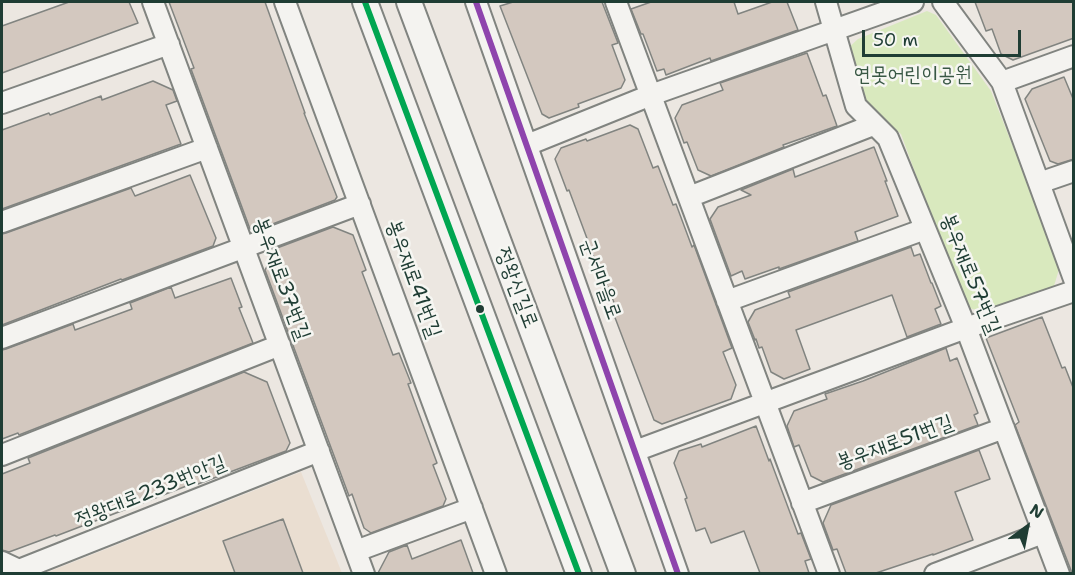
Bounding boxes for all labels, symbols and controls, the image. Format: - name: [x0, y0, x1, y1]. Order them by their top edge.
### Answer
- scale bar: [865, 18, 1024, 56]
- text: 50 m: [873, 28, 918, 52]
- park label: 연못어린이공원: [854, 63, 972, 89]
- street label: 봉우재로57번길: [934, 210, 1006, 338]
- street label: 봉우재로37번길: [247, 214, 315, 344]
- street label: 봉우재로41번길: [380, 217, 446, 341]
- street label: 군서마을로: [574, 235, 626, 323]
- street label: 정왕신길로: [489, 244, 543, 332]
- unlabelled marker: [474, 303, 486, 315]
- street label: 봉우재로51번길: [833, 410, 957, 476]
- street label: 정왕대로233번안길: [72, 450, 230, 534]
- north arrow: [997, 497, 1057, 557]
- text: N: [1026, 499, 1048, 524]

